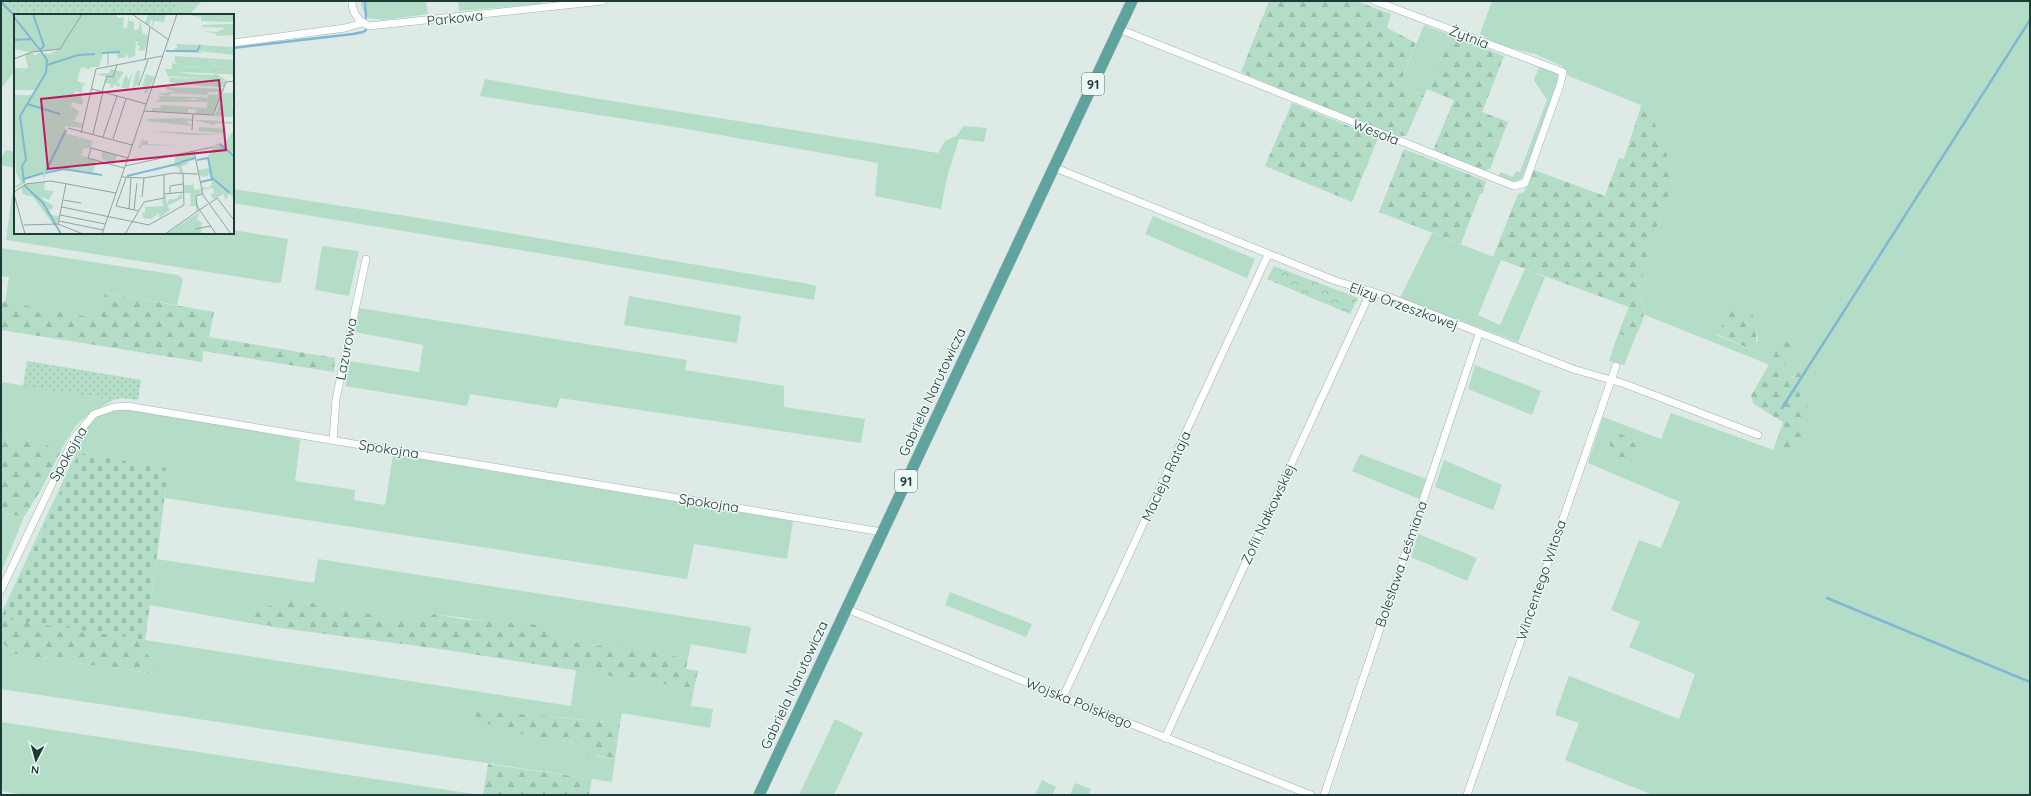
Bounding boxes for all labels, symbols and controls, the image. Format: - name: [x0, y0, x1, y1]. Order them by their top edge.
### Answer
- street label: Parkowa: [426, 6, 484, 30]
- inset map: [14, 14, 234, 234]
- street label: Żytnia: [1446, 21, 1492, 53]
- road number: 91: [1082, 73, 1104, 95]
- street label: Wesoła: [1350, 115, 1402, 149]
- street label: Elizy Orzeszkowej: [1347, 278, 1461, 334]
- street label: Lazurowa: [331, 316, 361, 382]
- street label: Gabriela Narutowicza: [894, 325, 970, 459]
- street label: Spokojna: [45, 423, 91, 485]
- street label: Macieja Rataja: [1137, 428, 1195, 524]
- street label: Spokojna: [358, 435, 420, 463]
- street label: Zofii Nałkowskiej: [1237, 461, 1299, 567]
- road number: 91: [895, 470, 917, 492]
- street label: Spokojna: [678, 489, 740, 517]
- street label: Bolesława Leśmiana: [1371, 498, 1431, 630]
- street label: Wincentego Witosa: [1512, 518, 1570, 642]
- street label: Gabriela Narutowicza: [756, 618, 832, 752]
- street label: Wojska Polskiego: [1023, 673, 1135, 733]
- north arrow: [16, 740, 56, 780]
- text: N: [30, 763, 40, 777]

